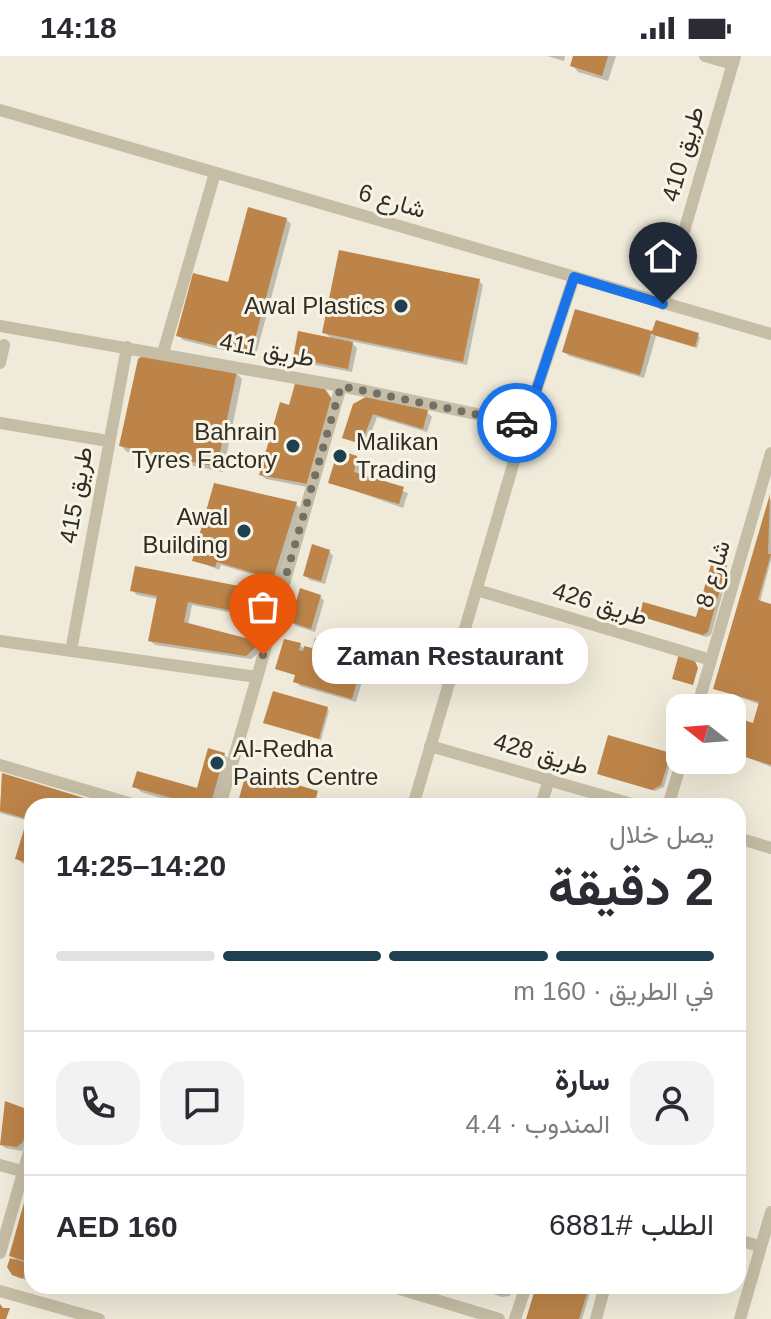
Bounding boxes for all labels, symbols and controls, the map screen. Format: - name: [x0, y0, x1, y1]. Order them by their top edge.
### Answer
- text: 14:18: [40, 11, 117, 44]
- street label: طريق 410: [656, 103, 711, 205]
- street label: شارع 6: [355, 178, 429, 226]
- pin: [629, 222, 697, 304]
- icon: home: [641, 234, 685, 278]
- place label: Awal Plastics: [244, 292, 385, 319]
- marker: Awal Plastics: [392, 297, 410, 315]
- street label: طريق 411: [217, 327, 317, 374]
- courier: [477, 383, 557, 463]
- icon: car: [495, 401, 539, 445]
- place label: Bahrain Tyres Factory: [132, 418, 277, 473]
- place label: Malikan Trading: [356, 428, 439, 483]
- marker: Bahrain Tyres Factory: [284, 437, 302, 455]
- street label: طريق 415: [54, 445, 99, 546]
- marker: Malikan Trading: [331, 447, 349, 465]
- place label: Awal Building: [143, 503, 228, 558]
- marker: Awal Building: [235, 522, 253, 540]
- street label: شارع 8: [690, 537, 738, 611]
- pin: [229, 573, 297, 655]
- street label: طريق 426: [549, 576, 651, 633]
- icon: bag: [241, 585, 285, 629]
- callout: Zaman Restaurant: [311, 627, 587, 683]
- text: Zaman Restaurant: [337, 641, 563, 671]
- north arrow: [666, 694, 746, 774]
- map controls: [666, 694, 746, 774]
- street label: طريق 428: [490, 727, 592, 782]
- place label: Al-Redha Paints Centre: [233, 735, 378, 790]
- marker: Al-Redha Paints Centre: [208, 754, 226, 772]
- text: يصل خلال: [609, 819, 714, 849]
- text: 14:20–14:25: [56, 849, 226, 882]
- text: 2 دقيقة: [548, 858, 714, 916]
- text: في الطريق · 160 m: [513, 976, 714, 1006]
- button: phone: [56, 1061, 140, 1145]
- button: chat: [160, 1061, 244, 1145]
- button: person: [630, 1061, 714, 1145]
- text: سارة: [555, 1063, 610, 1096]
- text: المندوب · 4.4: [465, 1109, 610, 1139]
- text: الطلب #6881: [549, 1208, 714, 1241]
- text: AED 160: [56, 1210, 178, 1243]

